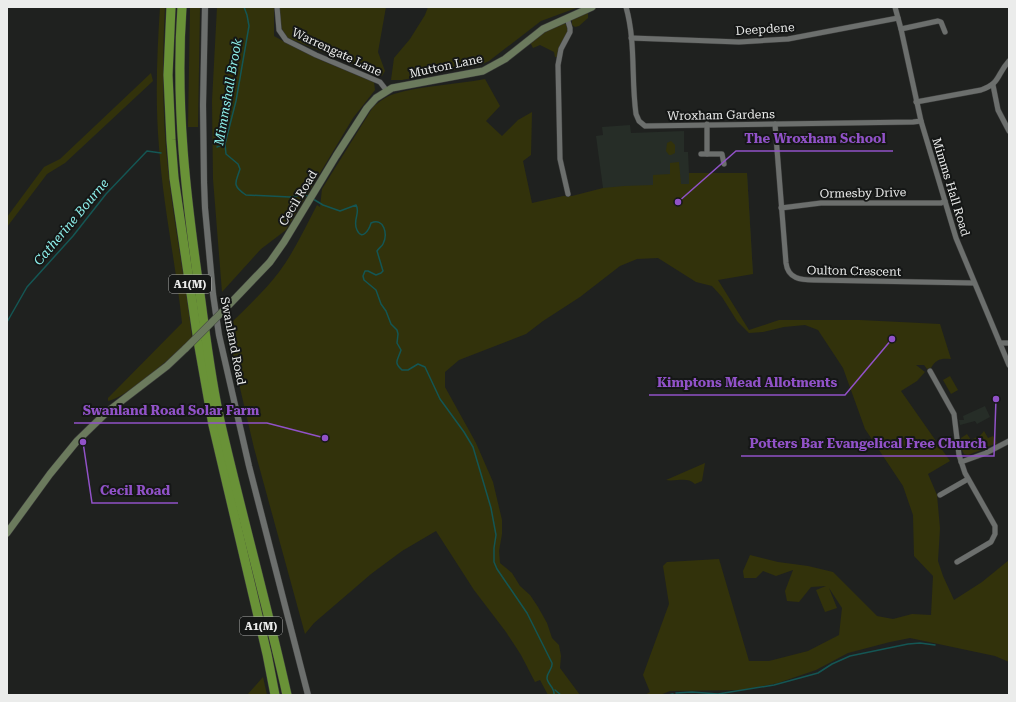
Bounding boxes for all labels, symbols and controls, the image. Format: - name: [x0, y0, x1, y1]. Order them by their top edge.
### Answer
- street label: Deepdene: [735, 20, 795, 38]
- street label: Warrengate Lane: [290, 25, 385, 79]
- water label: Mimmshall Brook: [211, 37, 245, 148]
- street label: Mutton Lane: [408, 51, 484, 81]
- street label: Wroxham Gardens: [667, 107, 775, 123]
- callout: The Wroxham School: [736, 126, 893, 151]
- text: The Wroxham School: [744, 131, 886, 146]
- street label: Mimms Hall Road: [929, 136, 973, 238]
- street label: Cecil Road: [276, 168, 320, 228]
- water label: Catherine Bourne: [31, 175, 112, 268]
- street label: Ormesby Drive: [820, 185, 907, 201]
- street label: Oulton Crescent: [807, 263, 902, 279]
- road number: A1(M): [169, 275, 211, 293]
- street label: Swanland Road: [218, 296, 248, 387]
- callout: Kimptons Mead Allotments: [649, 370, 845, 395]
- text: Kimptons Mead Allotments: [657, 375, 837, 390]
- callout: Swanland Road Solar Farm: [74, 398, 267, 423]
- text: Swanland Road Solar Farm: [83, 403, 260, 418]
- callout: Potters Bar Evangelical Free Church: [741, 431, 994, 456]
- text: Potters Bar Evangelical Free Church: [749, 436, 987, 451]
- callout: Cecil Road: [92, 478, 178, 503]
- text: Cecil Road: [100, 483, 170, 498]
- road number: A1(M): [240, 617, 282, 635]

